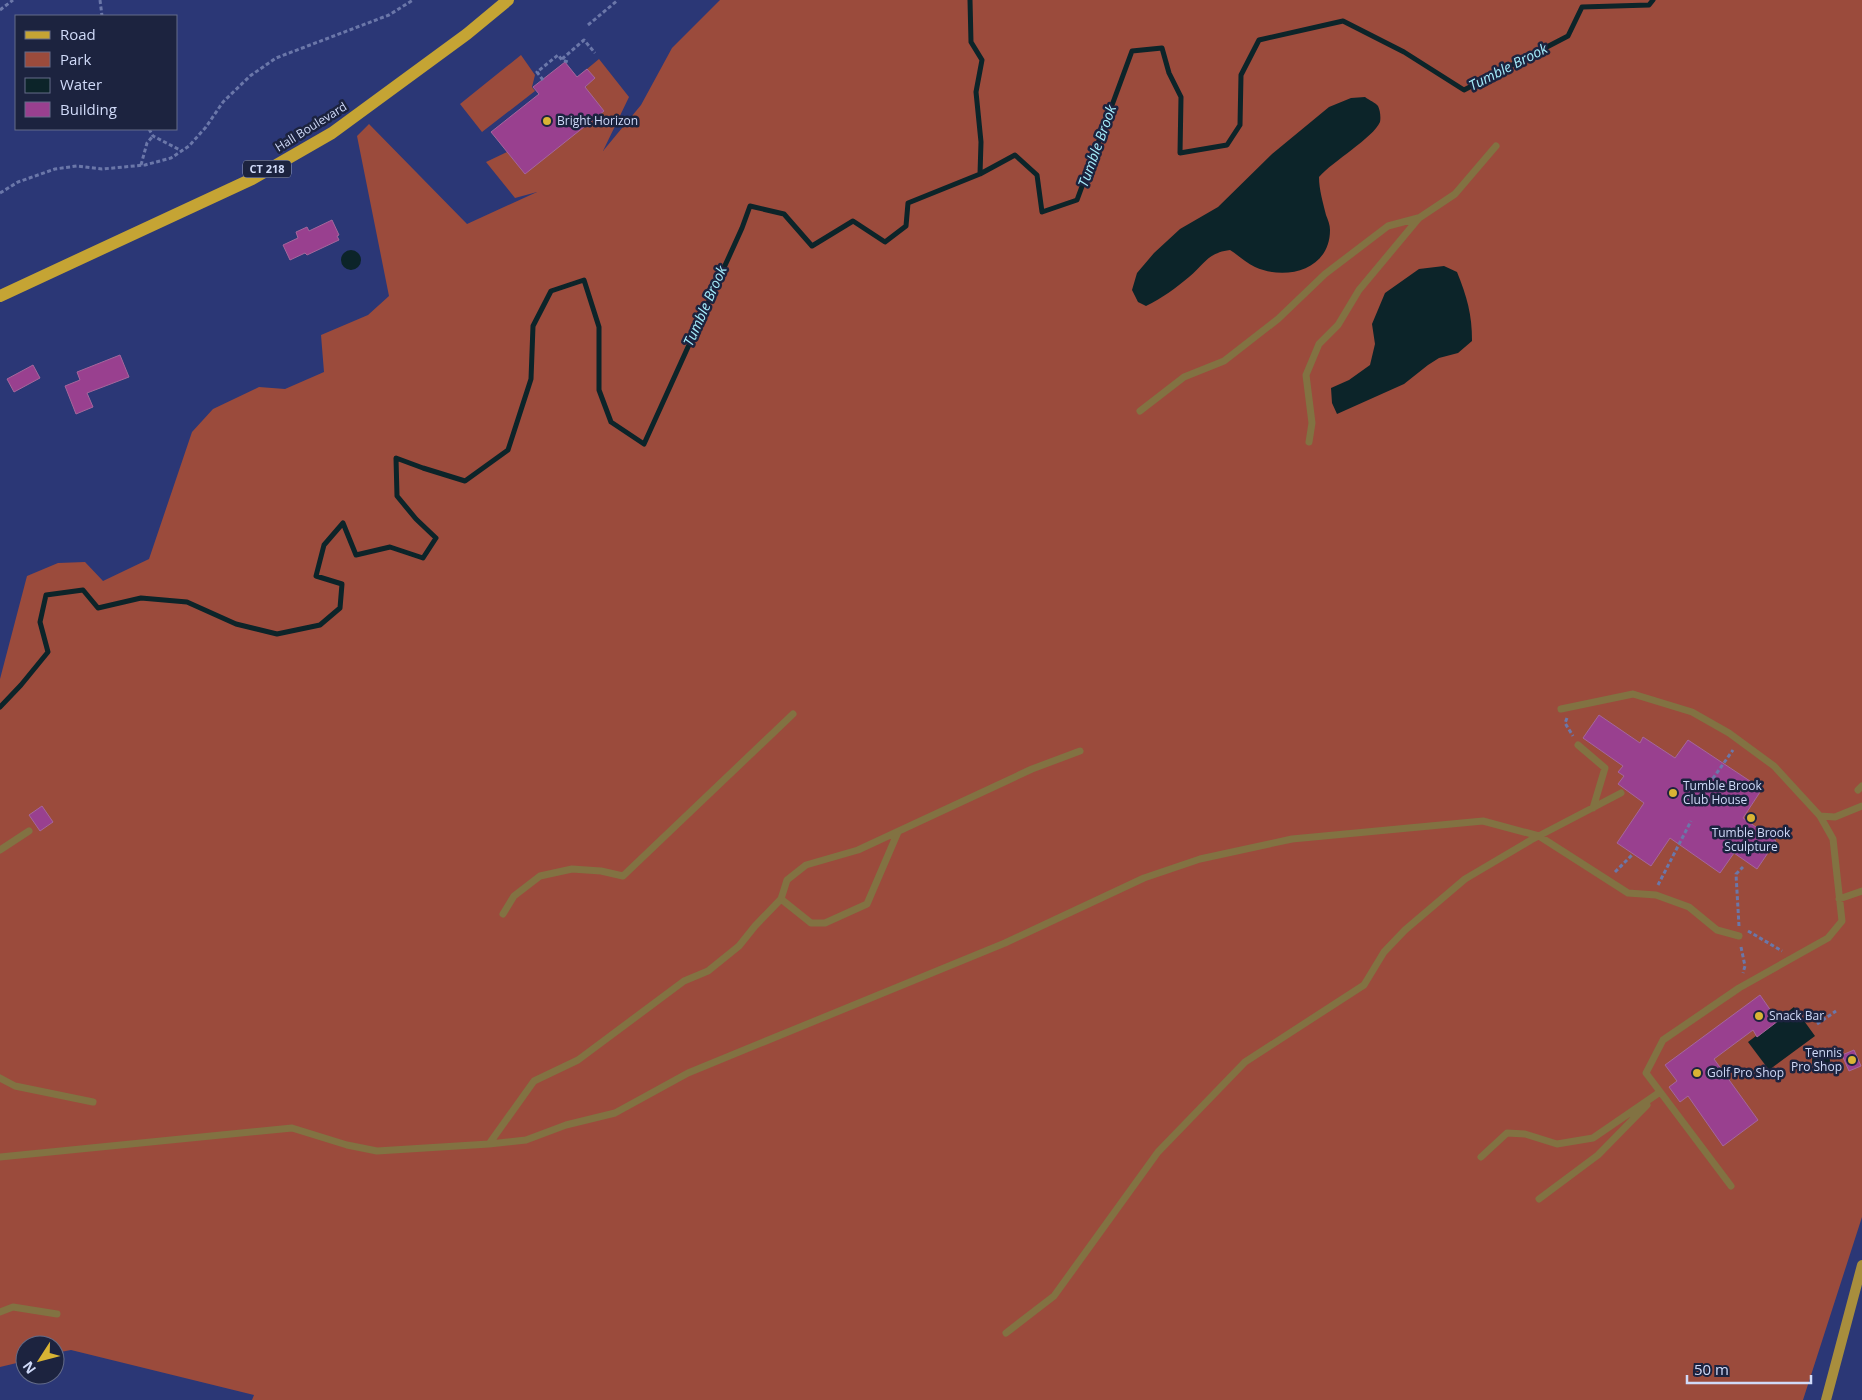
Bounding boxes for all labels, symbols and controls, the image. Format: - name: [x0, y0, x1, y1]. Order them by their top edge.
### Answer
- legend: [15, 15, 178, 130]
- text: Road: [60, 24, 96, 44]
- water label: Tumble Brook: [1465, 38, 1551, 95]
- text: Park: [60, 49, 91, 69]
- text: Water: [60, 74, 102, 94]
- street label: Hall Boulevard: [272, 98, 350, 155]
- text: Building: [60, 99, 117, 119]
- water label: Tumble Brook: [1073, 101, 1121, 189]
- place label: Bright Horizon: [557, 112, 638, 129]
- marker: Bright Horizon: [541, 115, 553, 127]
- road number: CT 218: [243, 160, 291, 178]
- water label: Tumble Brook: [678, 262, 731, 349]
- place label: Tumble Brook Club House: [1683, 777, 1762, 808]
- marker: Tumble Brook Club House: [1667, 787, 1679, 799]
- marker: Tumble Brook Sculpture: [1745, 812, 1757, 824]
- place label: Tumble Brook Sculpture: [1712, 824, 1791, 855]
- place label: Snack Bar: [1769, 1007, 1824, 1024]
- marker: Snack Bar: [1753, 1010, 1765, 1022]
- place label: Tennis Pro Shop: [1791, 1044, 1842, 1075]
- marker: Tennis Pro Shop: [1846, 1054, 1858, 1066]
- place label: Golf Pro Shop: [1707, 1064, 1784, 1081]
- marker: Golf Pro Shop: [1691, 1067, 1703, 1079]
- north arrow: [15, 1335, 65, 1385]
- scale bar: [1687, 1352, 1811, 1384]
- text: N: [18, 1358, 40, 1378]
- text: 50 m: [1694, 1359, 1729, 1379]

